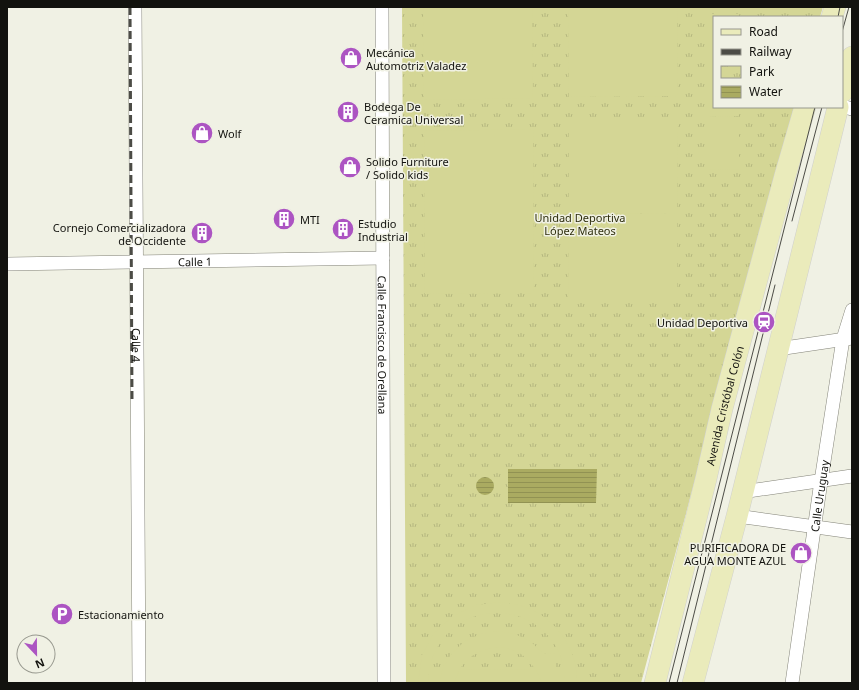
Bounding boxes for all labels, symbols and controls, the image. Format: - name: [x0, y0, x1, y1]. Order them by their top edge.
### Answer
- legend: [713, 16, 843, 108]
- text: Road: [749, 23, 778, 40]
- text: Railway: [749, 43, 793, 60]
- shop icon: Mecánica Automotriz Valadez: [338, 45, 364, 71]
- place label: Mecánica Automotriz Valadez: [366, 45, 466, 73]
- text: Park: [749, 63, 775, 80]
- text: Water: [749, 83, 783, 100]
- building icon: Bodega De Ceramica Universal: [335, 99, 361, 125]
- place label: Bodega De Ceramica Universal: [364, 99, 463, 127]
- shop icon: Wolf: [189, 120, 215, 146]
- place label: Wolf: [218, 126, 243, 141]
- shop icon: Solido Furniture / Solido kids: [337, 154, 363, 180]
- place label: Solido Furniture / Solido kids: [366, 154, 449, 182]
- building icon: MTI: [271, 206, 297, 232]
- park label: Unidad Deportiva López Mateos: [534, 210, 626, 238]
- place label: MTI: [300, 212, 320, 227]
- building icon: Estudio Industrial: [330, 216, 356, 242]
- place label: Estudio Industrial: [358, 216, 408, 244]
- place label: Cornejo Comercializadora de Occidente: [53, 220, 186, 248]
- building icon: Cornejo Comercializadora de Occidente: [189, 220, 215, 246]
- street label: Calle 1: [178, 253, 212, 269]
- street label: Calle Francisco de Orellana: [375, 275, 391, 415]
- station icon: Unidad Deportiva: [751, 309, 777, 335]
- place label: Unidad Deportiva: [657, 315, 748, 330]
- street label: Calle 4: [129, 328, 145, 363]
- street label: Avenida Cristóbal Colón: [702, 344, 746, 467]
- street label: Calle Uruguay: [806, 458, 832, 533]
- place label: PURIFICADORA DE AGUA MONTE AZUL: [684, 540, 786, 568]
- shop icon: PURIFICADORA DE AGUA MONTE AZUL: [788, 540, 814, 566]
- parking icon: Estacionamiento: [49, 601, 75, 627]
- place label: Estacionamiento: [78, 607, 164, 622]
- north arrow: [16, 634, 56, 674]
- text: N: [33, 655, 47, 672]

